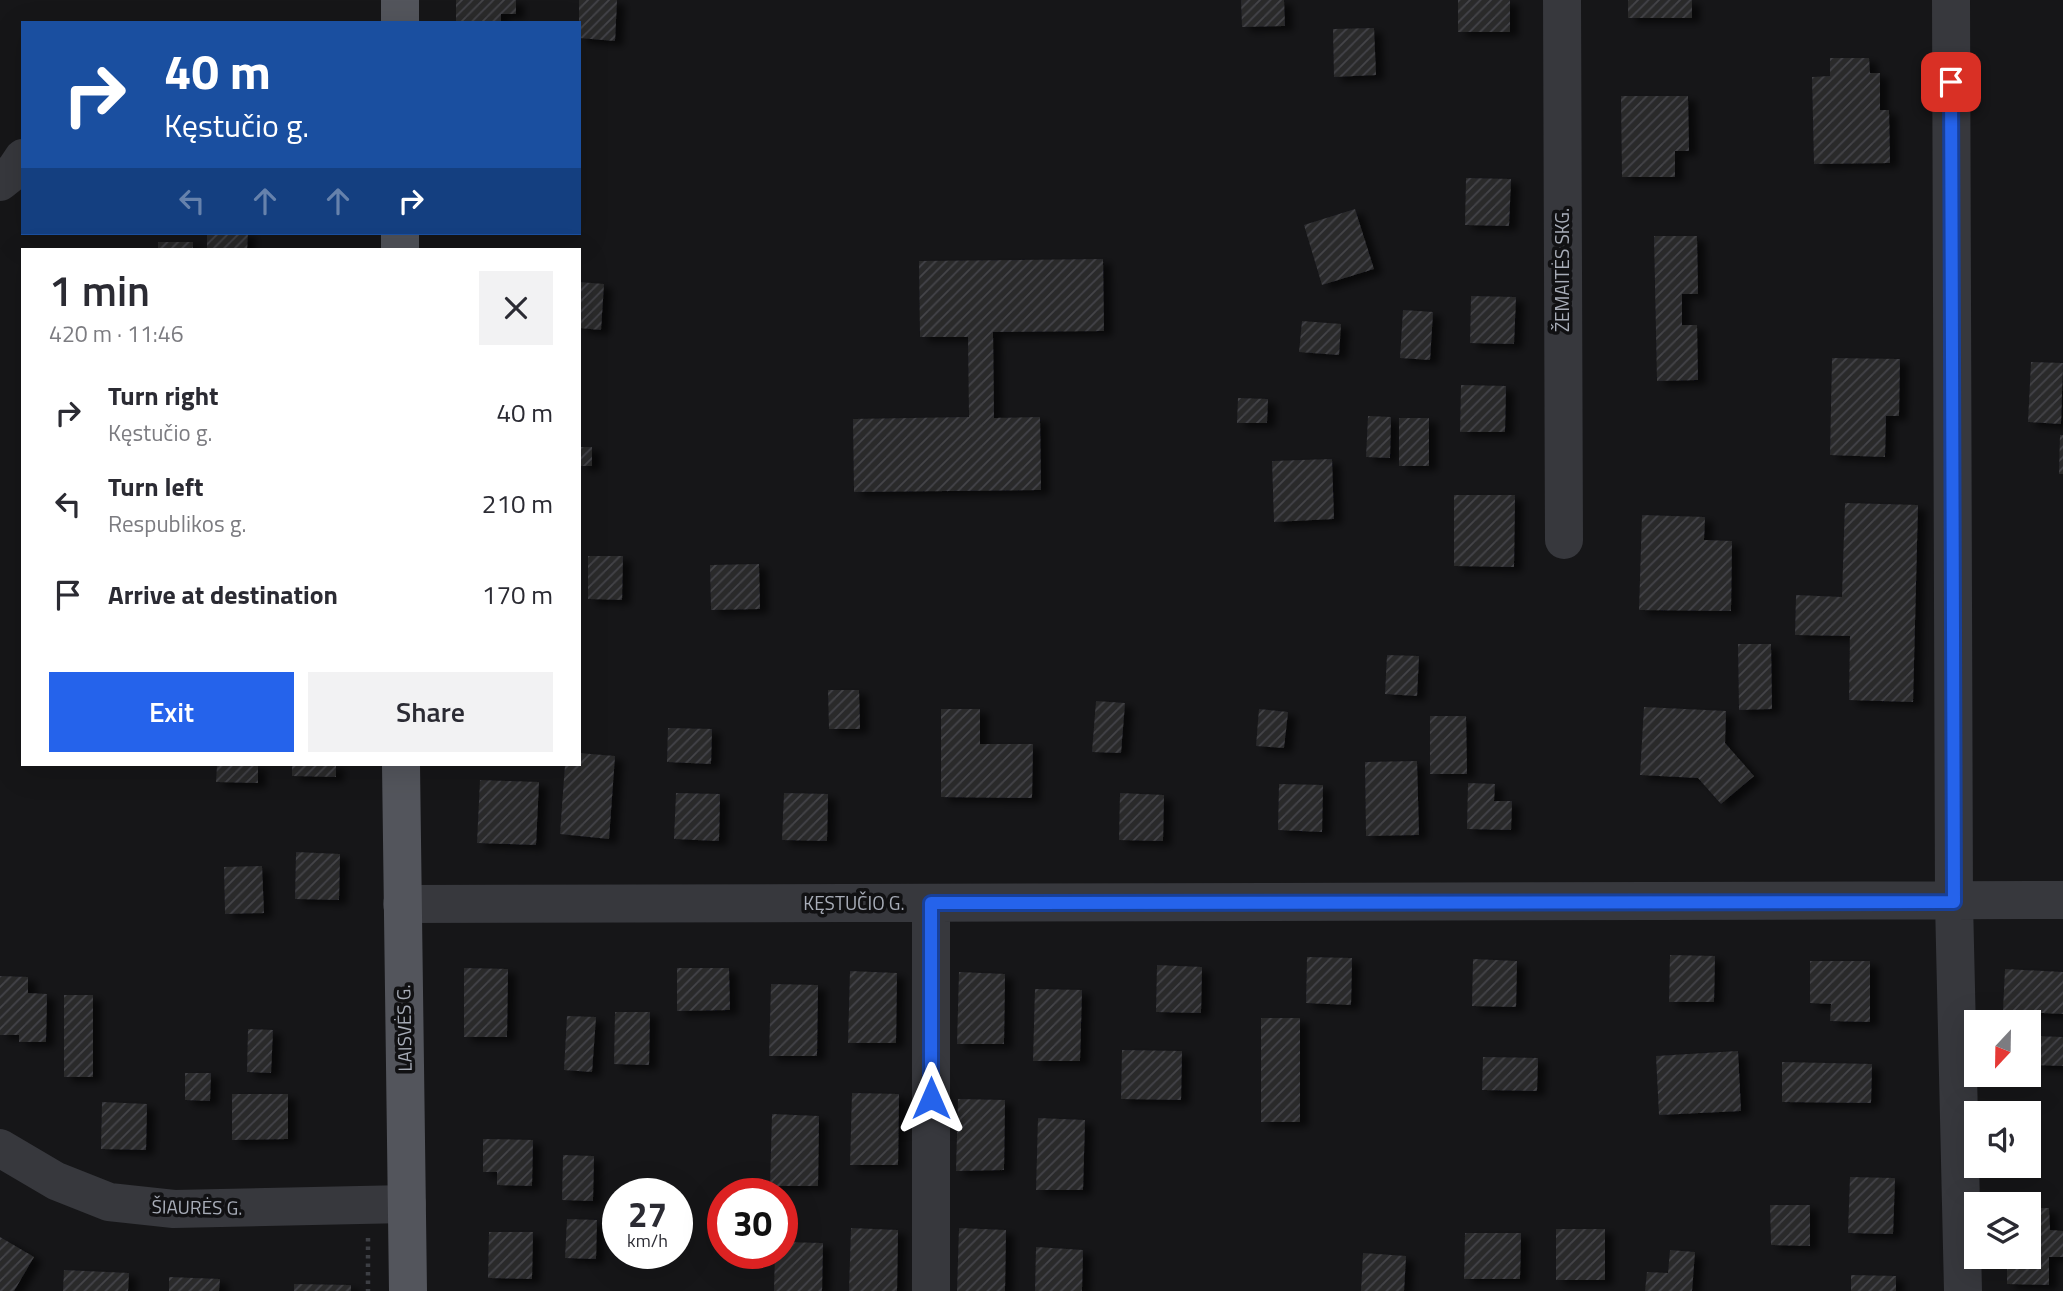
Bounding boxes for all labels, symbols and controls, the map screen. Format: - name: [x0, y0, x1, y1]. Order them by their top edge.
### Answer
- text: 40 m: [164, 33, 271, 108]
- icon: right: [49, 49, 140, 140]
- pin: [1921, 52, 1981, 112]
- icon: arrive: [1932, 63, 1970, 101]
- text: Kęstučio g.: [164, 101, 309, 149]
- icon: left: [173, 182, 211, 220]
- icon: ahead: [246, 182, 284, 220]
- icon: ahead: [319, 182, 357, 220]
- icon: right: [392, 182, 430, 220]
- street label: ŽEMAITĖS SKG.: [1547, 208, 1576, 332]
- text: 1 min: [49, 258, 150, 322]
- button: close: [479, 271, 553, 345]
- text: 420 m · 11:46: [49, 316, 184, 351]
- text: Turn right: [108, 376, 219, 415]
- text: 40 m: [496, 393, 553, 432]
- icon: right: [49, 394, 87, 432]
- text: Kęstučio g.: [108, 415, 212, 450]
- text: Turn left: [108, 467, 203, 506]
- text: 210 m: [482, 484, 553, 523]
- icon: left: [49, 485, 87, 523]
- text: Respublikos g.: [108, 506, 246, 541]
- text: Arrive at destination: [108, 575, 338, 614]
- text: 170 m: [482, 575, 553, 614]
- icon: arrive: [49, 576, 87, 614]
- button: Exit: [49, 672, 294, 752]
- button: Share: [308, 672, 553, 752]
- street label: KĘSTUČIO G.: [803, 888, 905, 917]
- street label: LAISVĖS G.: [388, 984, 419, 1072]
- north arrow: [1964, 1010, 2040, 1087]
- map controls: [1964, 1010, 2041, 1269]
- position arrow: [894, 1061, 968, 1135]
- button: sound: [1964, 1101, 2041, 1178]
- speed limit sign: 30: [707, 1178, 798, 1269]
- text: 27: [628, 1187, 667, 1241]
- street label: ŠIAURĖS G.: [151, 1191, 243, 1222]
- button: layers: [1964, 1192, 2041, 1269]
- text: km/h: [627, 1227, 668, 1254]

